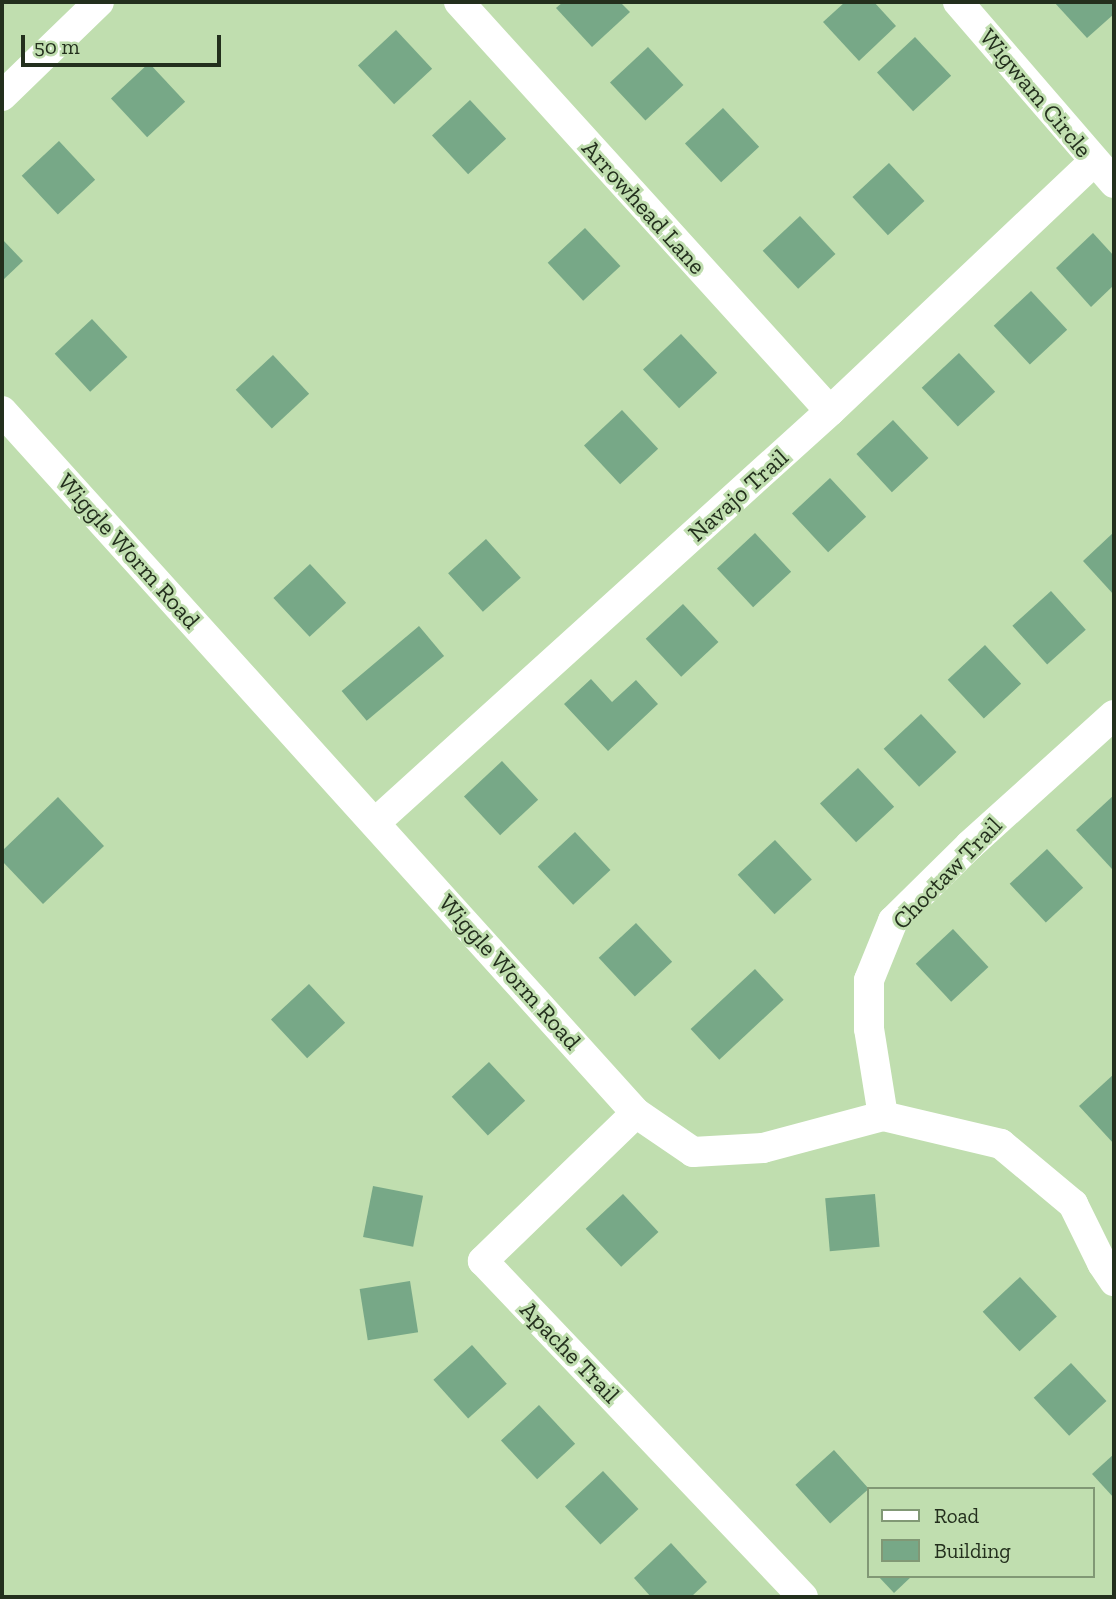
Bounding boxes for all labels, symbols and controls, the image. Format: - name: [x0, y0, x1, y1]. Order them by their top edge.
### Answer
- scale bar: [24, 21, 224, 65]
- street label: Wigwam Circle: [974, 23, 1098, 163]
- text: 50 m: [34, 34, 80, 59]
- street label: Arrowhead Lane: [576, 134, 712, 280]
- street label: Navajo Trail: [682, 442, 794, 548]
- street label: Wiggle Worm Road: [52, 467, 206, 635]
- street label: Choctaw Trail: [886, 811, 1008, 935]
- street label: Wiggle Worm Road: [433, 888, 587, 1056]
- street label: Apache Trail: [514, 1295, 626, 1409]
- legend: [867, 1487, 1095, 1578]
- text: Road: [934, 1503, 979, 1528]
- text: Building: [934, 1538, 1011, 1563]

